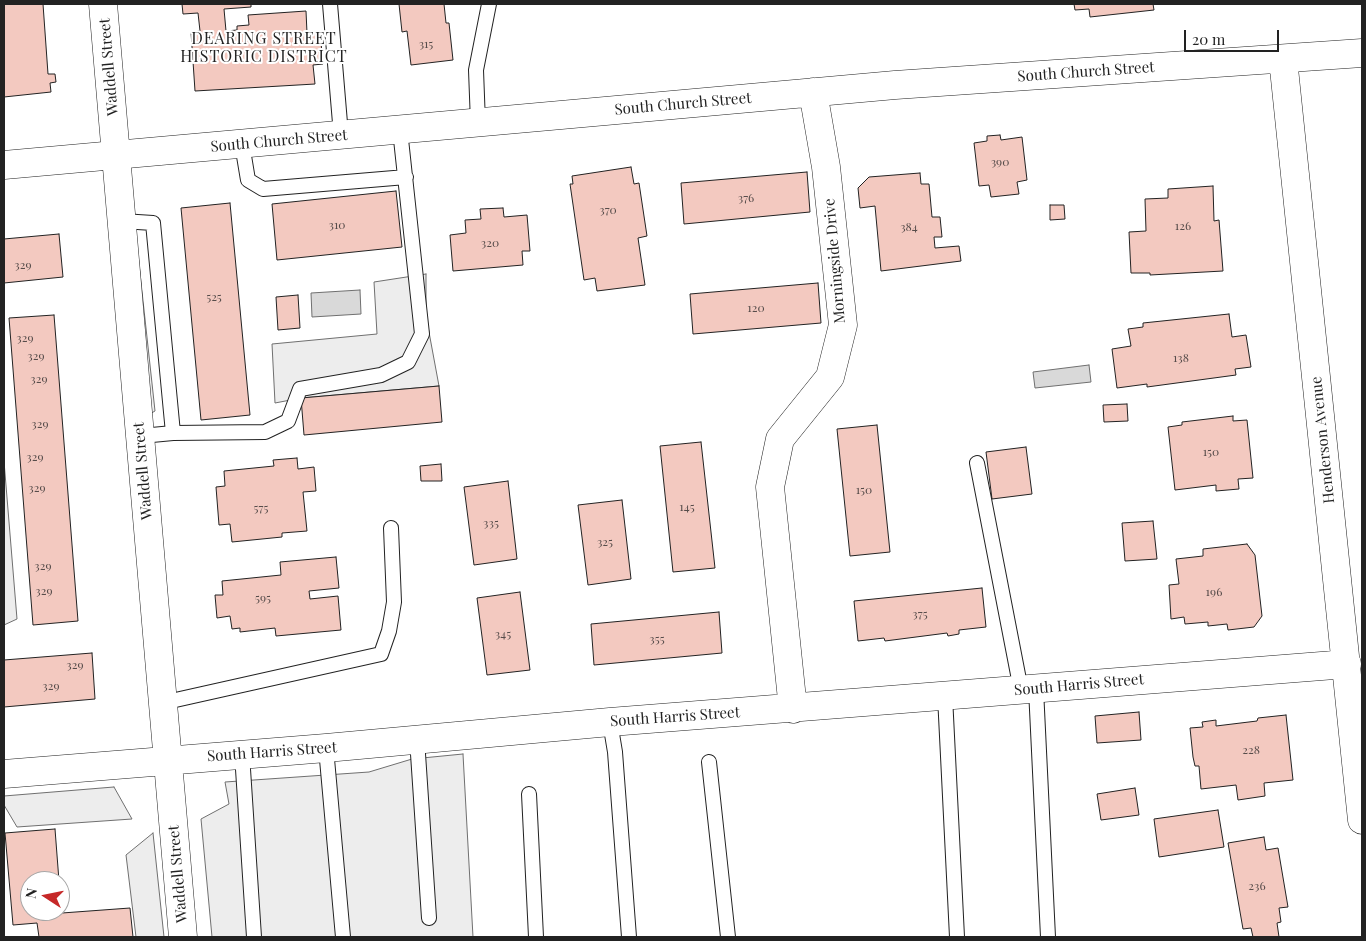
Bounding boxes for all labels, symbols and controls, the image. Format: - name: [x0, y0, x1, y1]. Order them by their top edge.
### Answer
- street label: Waddell Street: [96, 17, 122, 117]
- scale bar: [1186, 20, 1281, 52]
- district label: DEARING STREET HISTORIC DISTRICT: [178, 29, 350, 67]
- text: 20 m: [1192, 29, 1225, 49]
- house number: 315: [419, 37, 433, 51]
- street label: South Church Street: [1017, 58, 1155, 86]
- street label: South Church Street: [614, 89, 752, 119]
- street label: South Church Street: [210, 126, 348, 156]
- house number: 390: [991, 155, 1009, 169]
- house number: 376: [738, 191, 754, 205]
- street label: Morningside Drive: [821, 198, 849, 324]
- house number: 370: [599, 203, 617, 217]
- house number: 310: [328, 218, 346, 232]
- house number: 126: [1175, 219, 1191, 233]
- house number: 384: [900, 220, 918, 234]
- house number: 320: [481, 236, 499, 250]
- house number: 329: [14, 258, 32, 272]
- house number: 525: [206, 290, 222, 304]
- house number: 120: [747, 301, 765, 315]
- house number: 329: [16, 331, 34, 345]
- house number: 329: [27, 349, 45, 363]
- house number: 138: [1173, 351, 1189, 365]
- house number: 329: [30, 372, 48, 386]
- street label: Henderson Avenue: [1307, 376, 1339, 504]
- house number: 329: [31, 417, 49, 431]
- street label: Waddell Street: [130, 421, 156, 521]
- house number: 150: [1203, 445, 1219, 459]
- house number: 329: [26, 450, 44, 464]
- house number: 329: [28, 481, 46, 495]
- house number: 150: [856, 483, 872, 497]
- house number: 145: [679, 500, 695, 514]
- house number: 575: [254, 501, 268, 515]
- house number: 335: [483, 516, 499, 530]
- house number: 325: [597, 535, 613, 549]
- house number: 329: [34, 559, 52, 573]
- house number: 329: [35, 584, 53, 598]
- house number: 196: [1206, 585, 1222, 599]
- house number: 595: [255, 591, 271, 605]
- house number: 375: [912, 607, 928, 621]
- house number: 345: [495, 627, 511, 641]
- house number: 355: [649, 632, 665, 646]
- house number: 329: [66, 658, 84, 672]
- street label: South Harris Street: [1013, 670, 1145, 700]
- house number: 329: [42, 679, 60, 693]
- street label: South Harris Street: [609, 703, 741, 731]
- street label: South Harris Street: [206, 738, 338, 766]
- house number: 228: [1242, 743, 1260, 757]
- street label: Waddell Street: [165, 824, 191, 924]
- north arrow: [20, 871, 70, 921]
- house number: 236: [1248, 879, 1266, 893]
- text: N: [20, 886, 41, 900]

